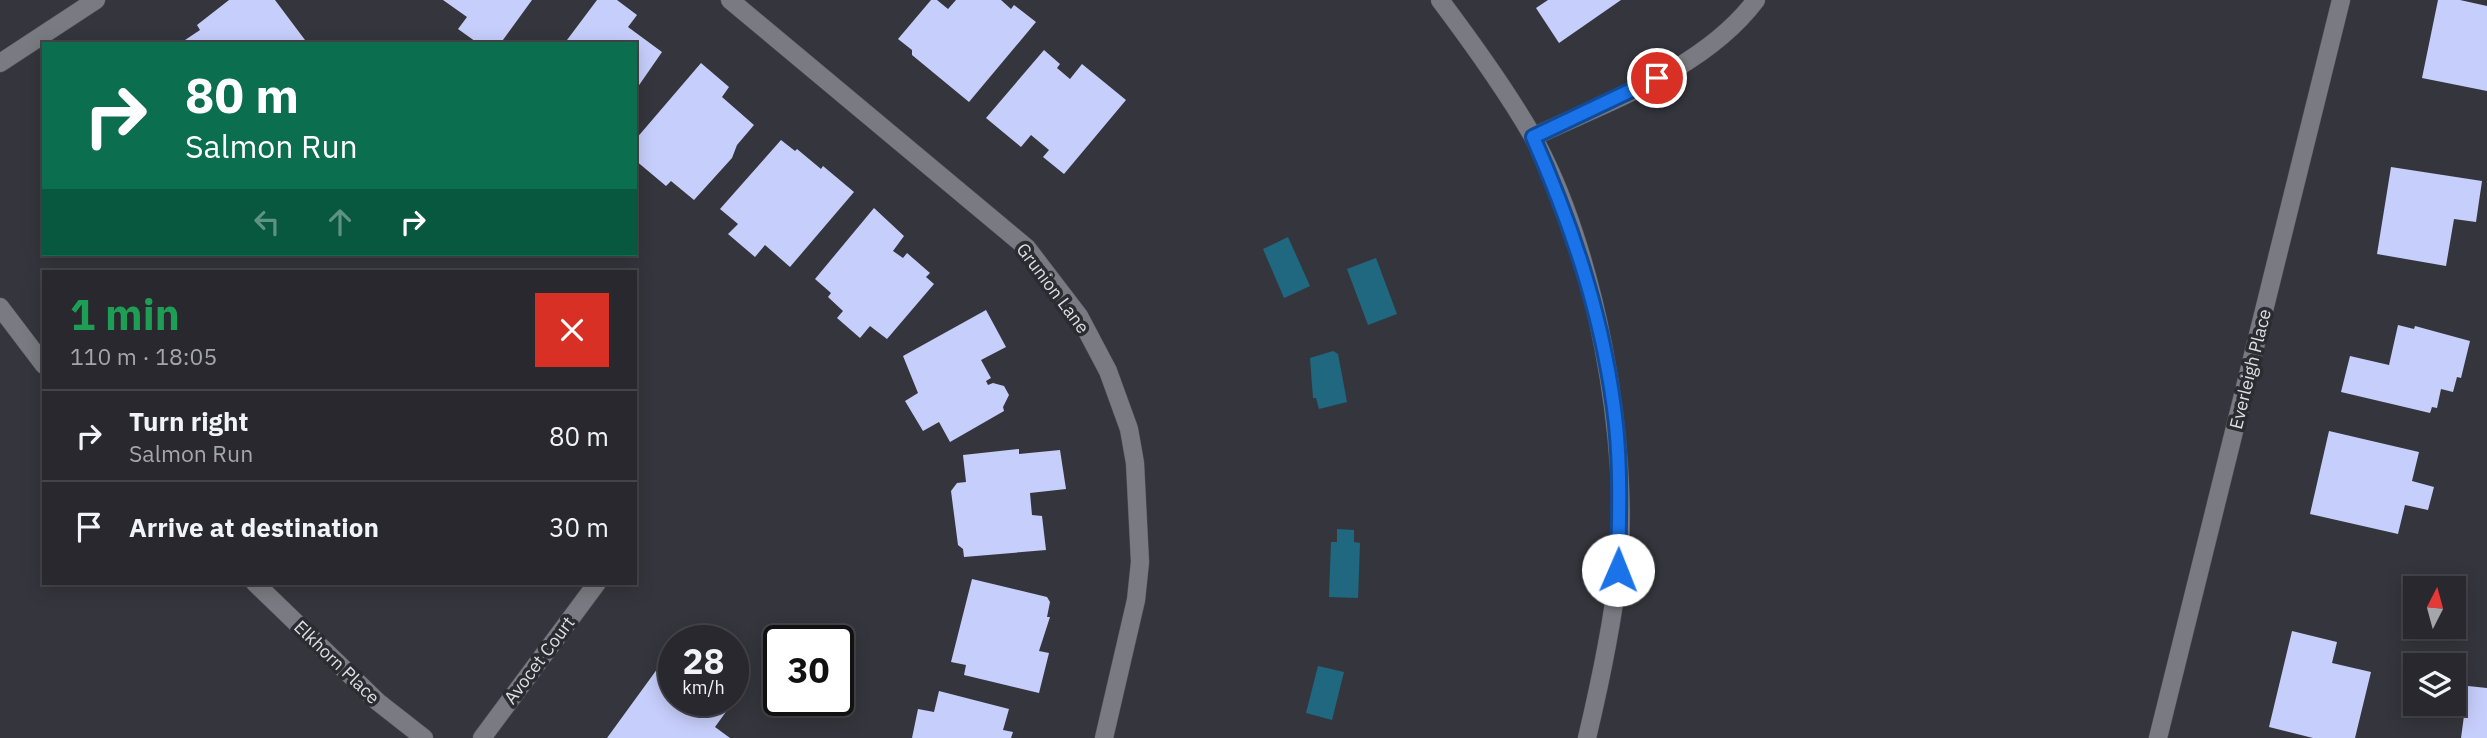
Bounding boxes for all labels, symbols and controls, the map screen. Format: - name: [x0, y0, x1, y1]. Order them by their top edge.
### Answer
- pin: [1627, 48, 1687, 108]
- icon: arrive: [1638, 59, 1676, 97]
- text: 80 m: [185, 63, 299, 126]
- icon: right: [70, 70, 161, 161]
- text: Salmon Run: [185, 125, 358, 167]
- icon: left: [248, 203, 286, 241]
- icon: ahead: [321, 203, 359, 241]
- icon: right: [394, 203, 432, 241]
- street label: Grunion Lane: [1012, 238, 1095, 338]
- text: 1 min: [70, 287, 180, 342]
- button: close: [535, 293, 609, 367]
- street label: Everleigh Place: [2224, 306, 2276, 432]
- text: 110 m · 18:05: [70, 341, 217, 371]
- text: Turn right: [129, 404, 248, 438]
- icon: right: [70, 417, 108, 455]
- text: 80 m: [549, 419, 609, 453]
- text: Salmon Run: [129, 438, 253, 468]
- icon: arrive: [70, 508, 108, 546]
- text: Arrive at destination: [129, 510, 379, 544]
- text: 30 m: [549, 510, 609, 544]
- position arrow: [1581, 533, 1655, 607]
- north arrow: [2403, 576, 2466, 639]
- map controls: [2403, 576, 2466, 716]
- street label: Avocet Court: [499, 612, 579, 708]
- street label: Elkhorn Place: [289, 615, 385, 709]
- speed limit sign: 30: [763, 625, 854, 716]
- text: 28: [682, 638, 725, 684]
- button: layers: [2403, 653, 2466, 716]
- text: km/h: [682, 676, 725, 699]

